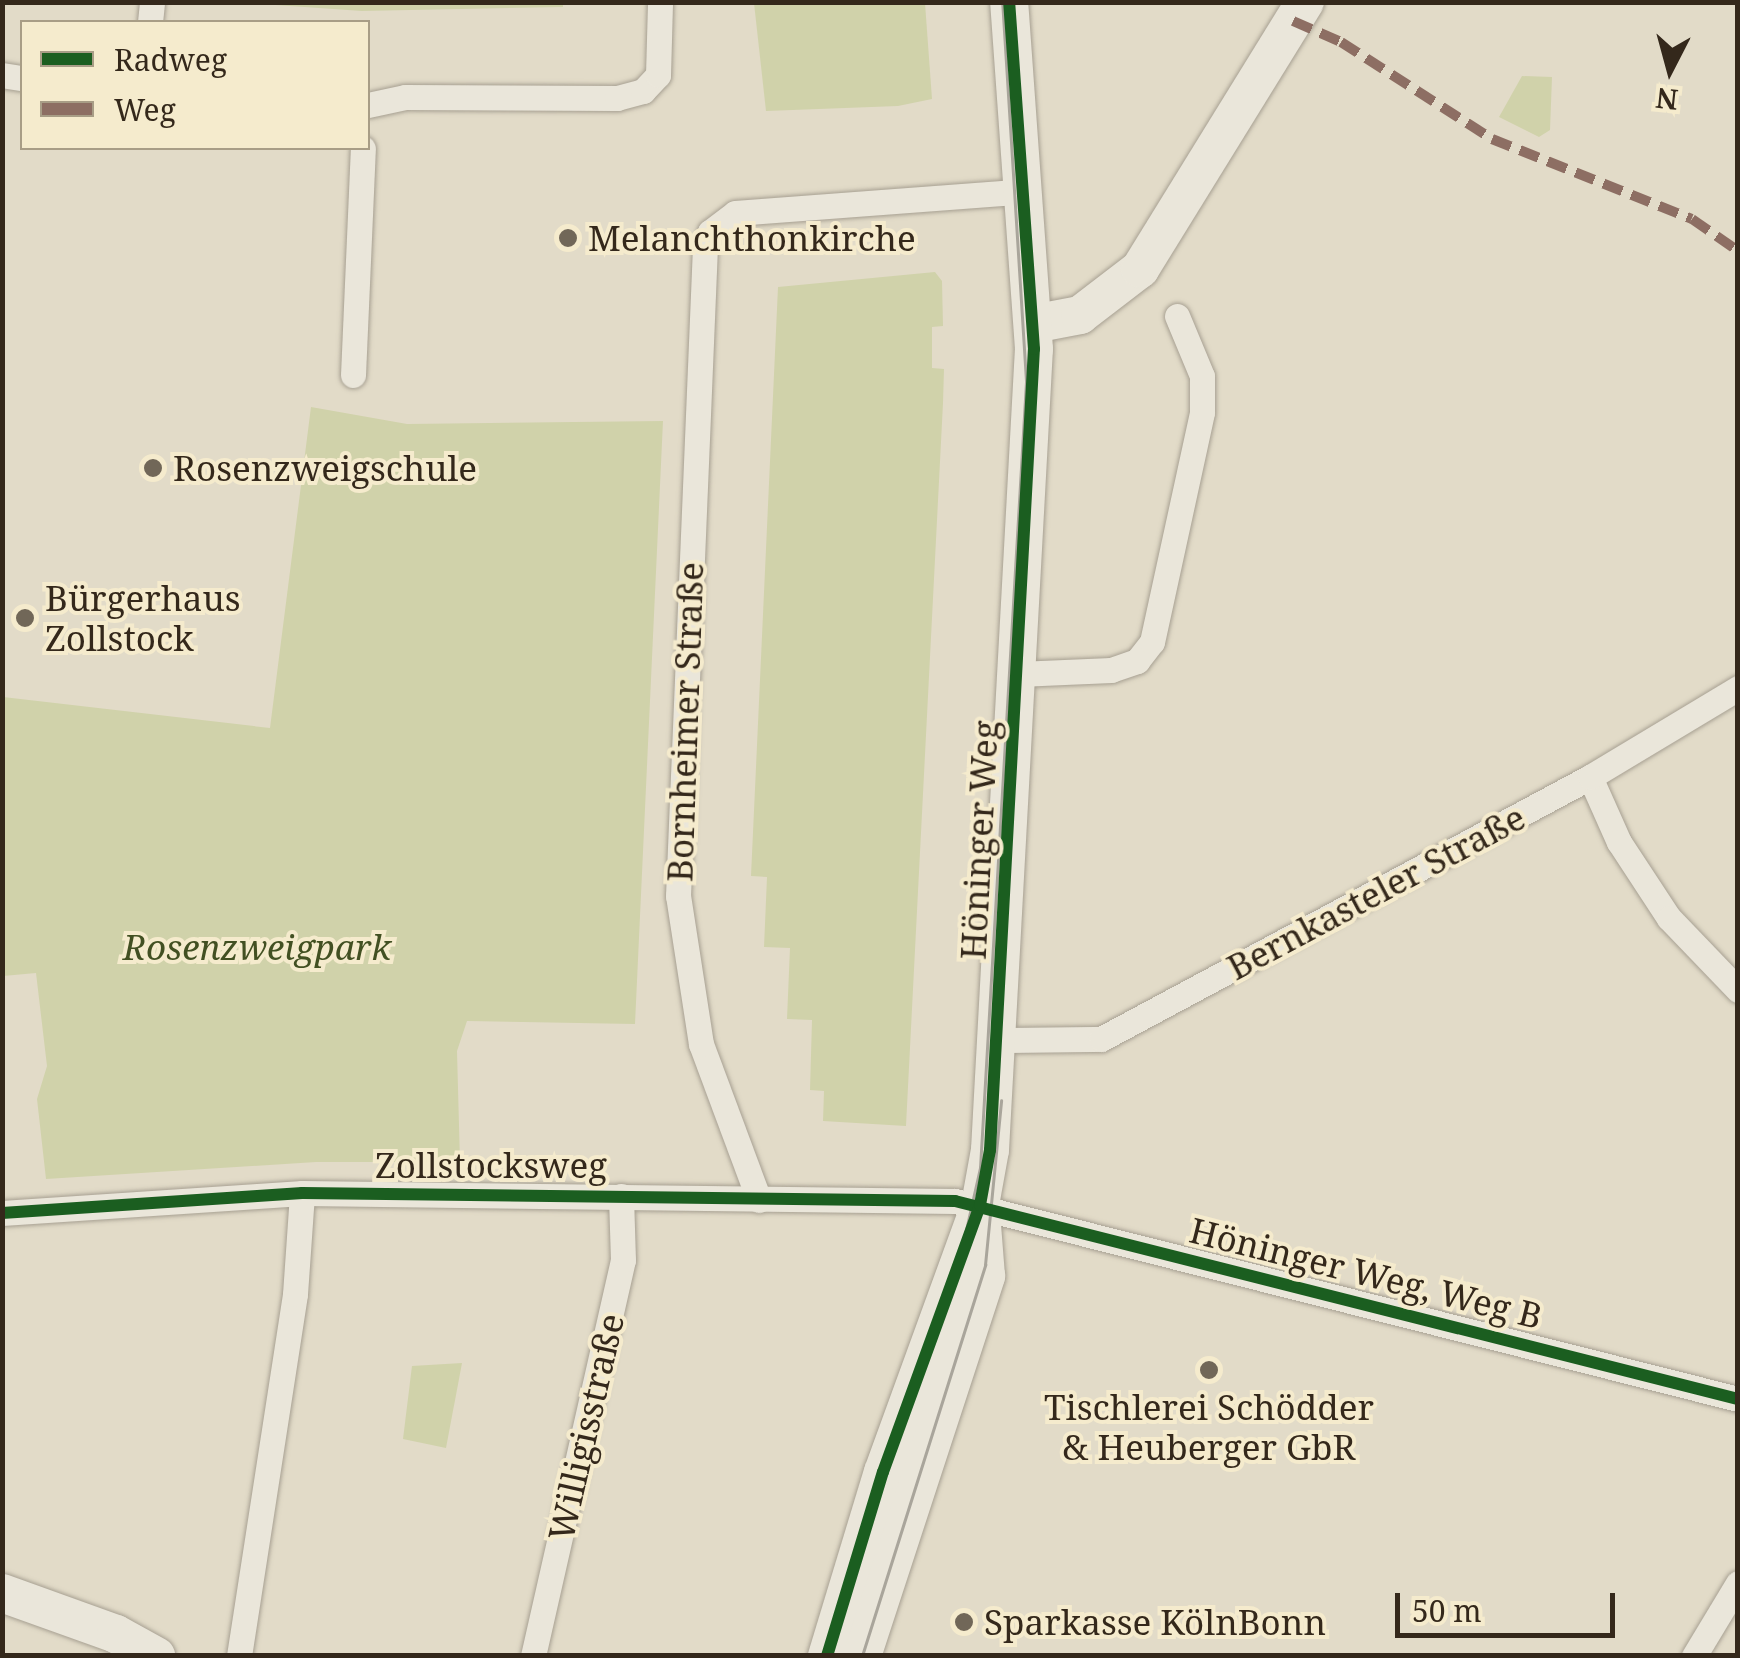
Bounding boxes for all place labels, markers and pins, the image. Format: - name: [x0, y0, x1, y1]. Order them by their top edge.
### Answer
- place label: Melanchthonkirche: [588, 217, 916, 259]
- marker: Melanchthonkirche: [557, 227, 579, 249]
- place label: Rosenzweigschule: [173, 447, 477, 489]
- marker: Rosenzweigschule: [142, 457, 164, 479]
- place label: Bürgerhaus Zollstock: [45, 577, 241, 659]
- marker: Bürgerhaus Zollstock: [14, 607, 36, 629]
- marker: Tischlerei Schödder & Heuberger GbR: [1198, 1359, 1220, 1381]
- place label: Tischlerei Schödder & Heuberger GbR: [1044, 1386, 1374, 1468]
- place label: Sparkasse KölnBonn: [984, 1601, 1326, 1643]
- marker: Sparkasse KölnBonn: [953, 1611, 975, 1633]

